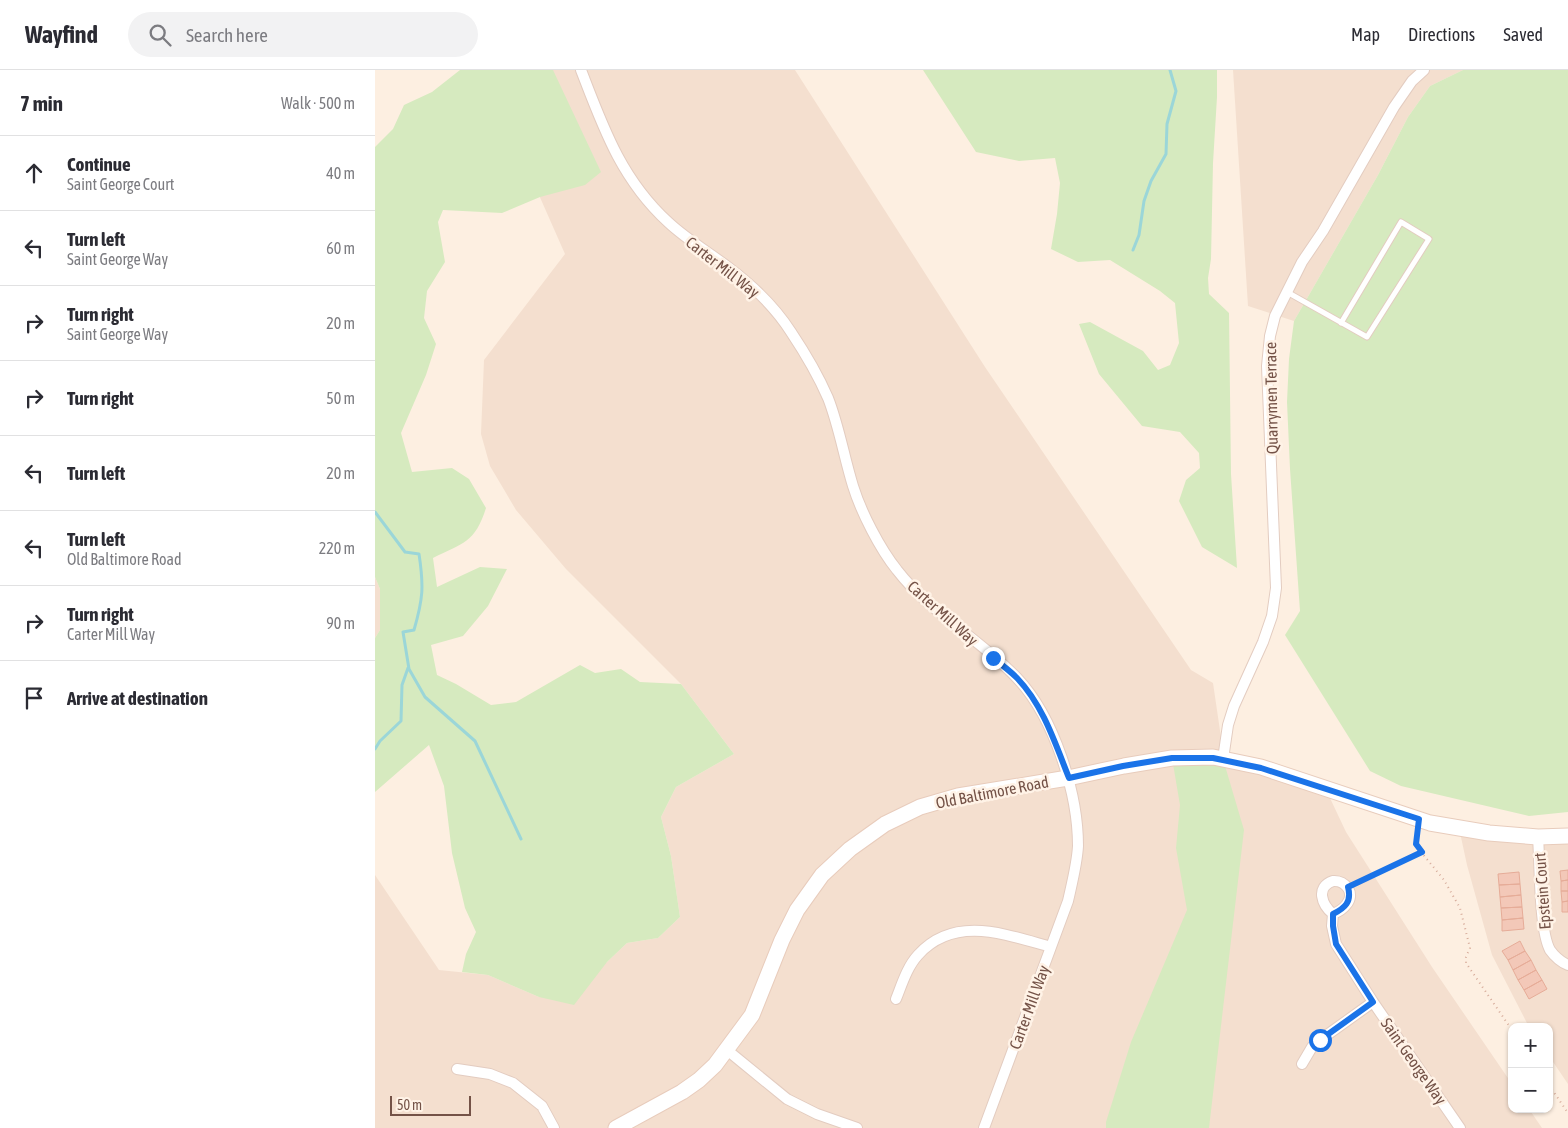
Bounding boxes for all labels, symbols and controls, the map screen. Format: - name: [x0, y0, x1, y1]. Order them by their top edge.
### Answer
- search box: [128, 12, 478, 57]
- text: Wayfind: [25, 21, 98, 48]
- icon: search: [146, 21, 174, 49]
- text: Search here: [186, 24, 268, 46]
- text: Map: [1351, 24, 1380, 45]
- text: Directions: [1408, 24, 1475, 45]
- text: Saved: [1503, 24, 1543, 45]
- text: 7 min: [20, 91, 63, 115]
- text: Walk · 500 m: [281, 94, 355, 112]
- text: Continue: [67, 153, 131, 175]
- icon: ahead: [20, 159, 48, 187]
- text: 40 m: [326, 164, 355, 182]
- text: Saint George Court: [67, 175, 174, 193]
- text: Turn left: [67, 228, 125, 250]
- street label: Carter Mill Way: [682, 233, 764, 302]
- icon: left: [20, 234, 48, 262]
- text: 60 m: [326, 239, 355, 257]
- text: Saint George Way: [67, 250, 168, 268]
- text: Turn right: [67, 303, 134, 325]
- icon: right: [20, 309, 48, 337]
- text: 20 m: [326, 314, 355, 332]
- text: Saint George Way: [67, 325, 168, 343]
- street label: Quarrymen Terrace: [1261, 342, 1282, 454]
- icon: right: [20, 384, 48, 412]
- text: Turn right: [67, 387, 134, 409]
- text: 50 m: [326, 389, 355, 407]
- icon: left: [20, 459, 48, 487]
- text: Turn left: [67, 462, 125, 484]
- text: 20 m: [326, 464, 355, 482]
- text: Turn left: [67, 528, 125, 550]
- icon: left: [20, 534, 48, 562]
- text: 220 m: [319, 539, 355, 557]
- text: Old Baltimore Road: [67, 550, 182, 568]
- street label: Carter Mill Way: [904, 577, 982, 650]
- text: Turn right: [67, 603, 134, 625]
- icon: right: [20, 609, 48, 637]
- text: 90 m: [326, 614, 355, 632]
- text: Carter Mill Way: [67, 625, 155, 643]
- route end: [982, 647, 1005, 670]
- icon: arrive: [20, 684, 48, 712]
- text: Arrive at destination: [67, 687, 208, 709]
- street label: Old Baltimore Road: [934, 772, 1050, 812]
- street label: Epstein Court: [1530, 852, 1555, 930]
- street label: Carter Mill Way: [1005, 962, 1054, 1052]
- street label: Saint George Way: [1377, 1014, 1451, 1108]
- map controls: [1508, 1023, 1553, 1113]
- button: +: [1508, 1023, 1553, 1068]
- route start: [1309, 1029, 1332, 1052]
- button: −: [1508, 1068, 1553, 1113]
- scale bar: [390, 1093, 471, 1116]
- text: 50 m: [397, 1097, 422, 1113]

